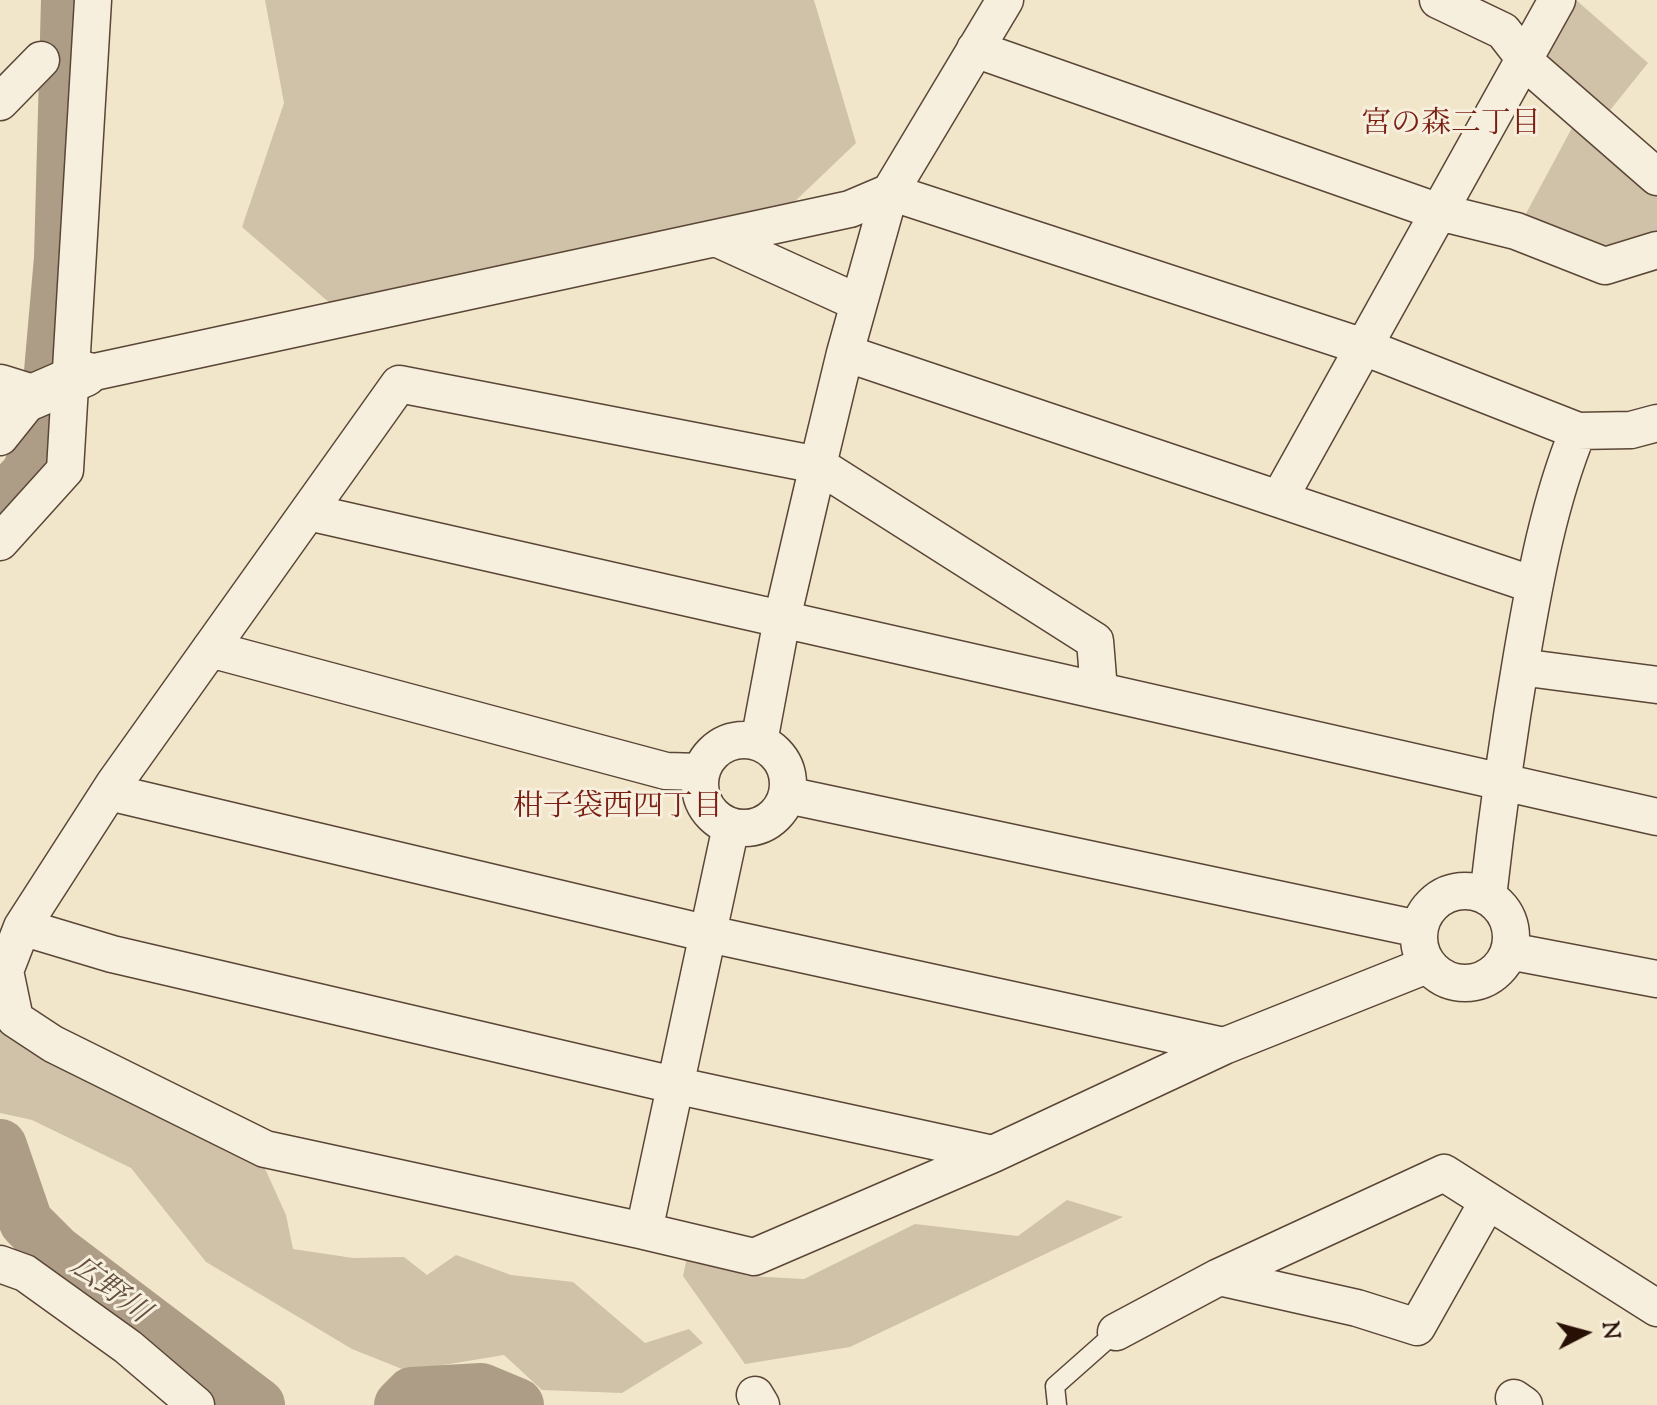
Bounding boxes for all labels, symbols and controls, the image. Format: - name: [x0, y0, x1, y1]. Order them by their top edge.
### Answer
- district label: 宮の森二丁目: [1361, 109, 1541, 145]
- district label: 柑子袋西四丁目: [513, 792, 723, 828]
- water label: 広野川: [61, 1251, 155, 1333]
- north arrow: [1545, 1293, 1625, 1373]
- text: N: [1592, 1320, 1626, 1341]

